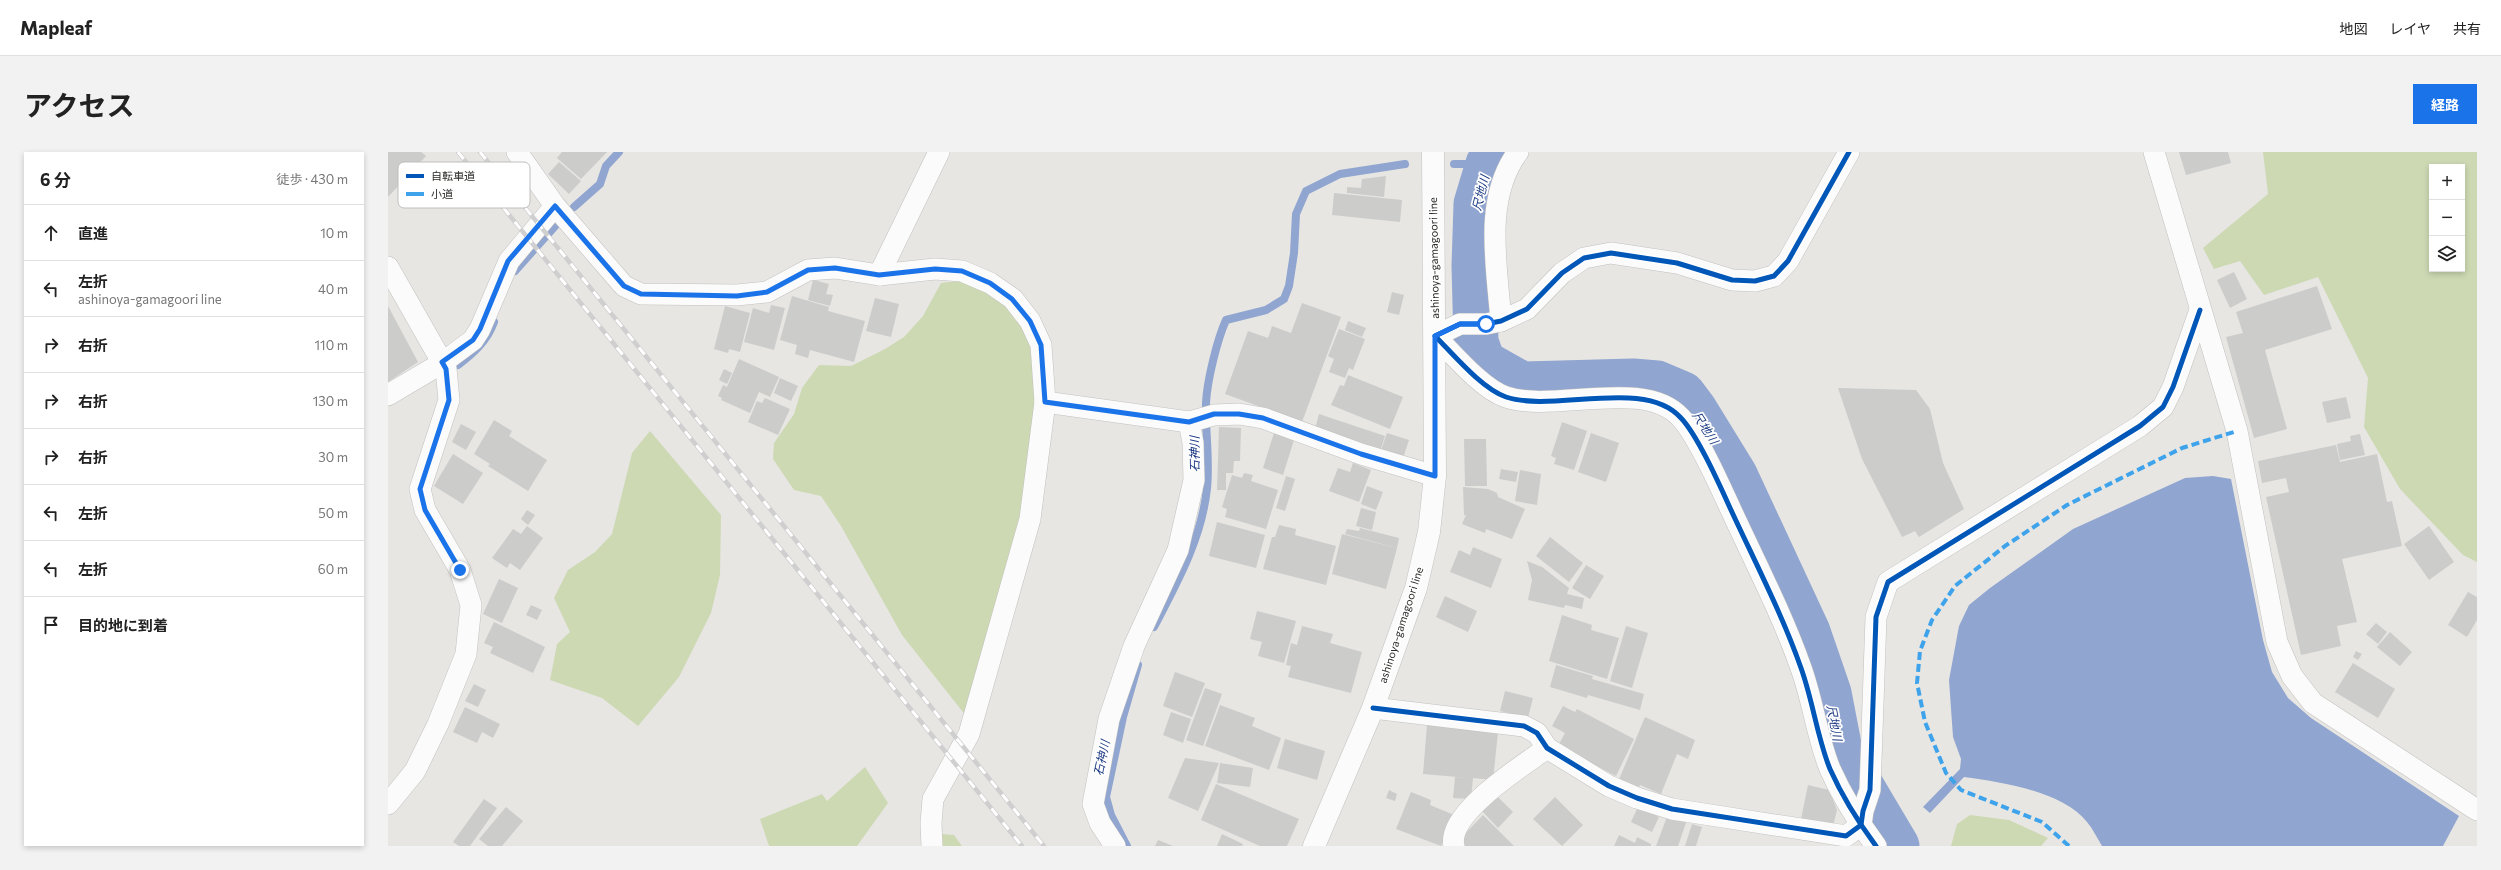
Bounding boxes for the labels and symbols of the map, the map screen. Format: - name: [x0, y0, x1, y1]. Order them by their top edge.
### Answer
- legend: [398, 162, 530, 208]
- text: 自転車道: [431, 169, 475, 182]
- water label: 尺地川: [1469, 172, 1492, 212]
- text: 小道: [431, 187, 453, 200]
- street label: ashinoya-gamagoori line: [1426, 197, 1441, 319]
- route start: [1477, 315, 1495, 333]
- water label: 尺地川: [1690, 409, 1723, 448]
- water label: 石神川: [1187, 434, 1201, 472]
- route end: [451, 561, 469, 579]
- street label: ashinoya-gamagoori line: [1376, 565, 1426, 685]
- water label: 尺地川: [1825, 704, 1846, 744]
- water label: 石神川: [1090, 737, 1112, 777]

